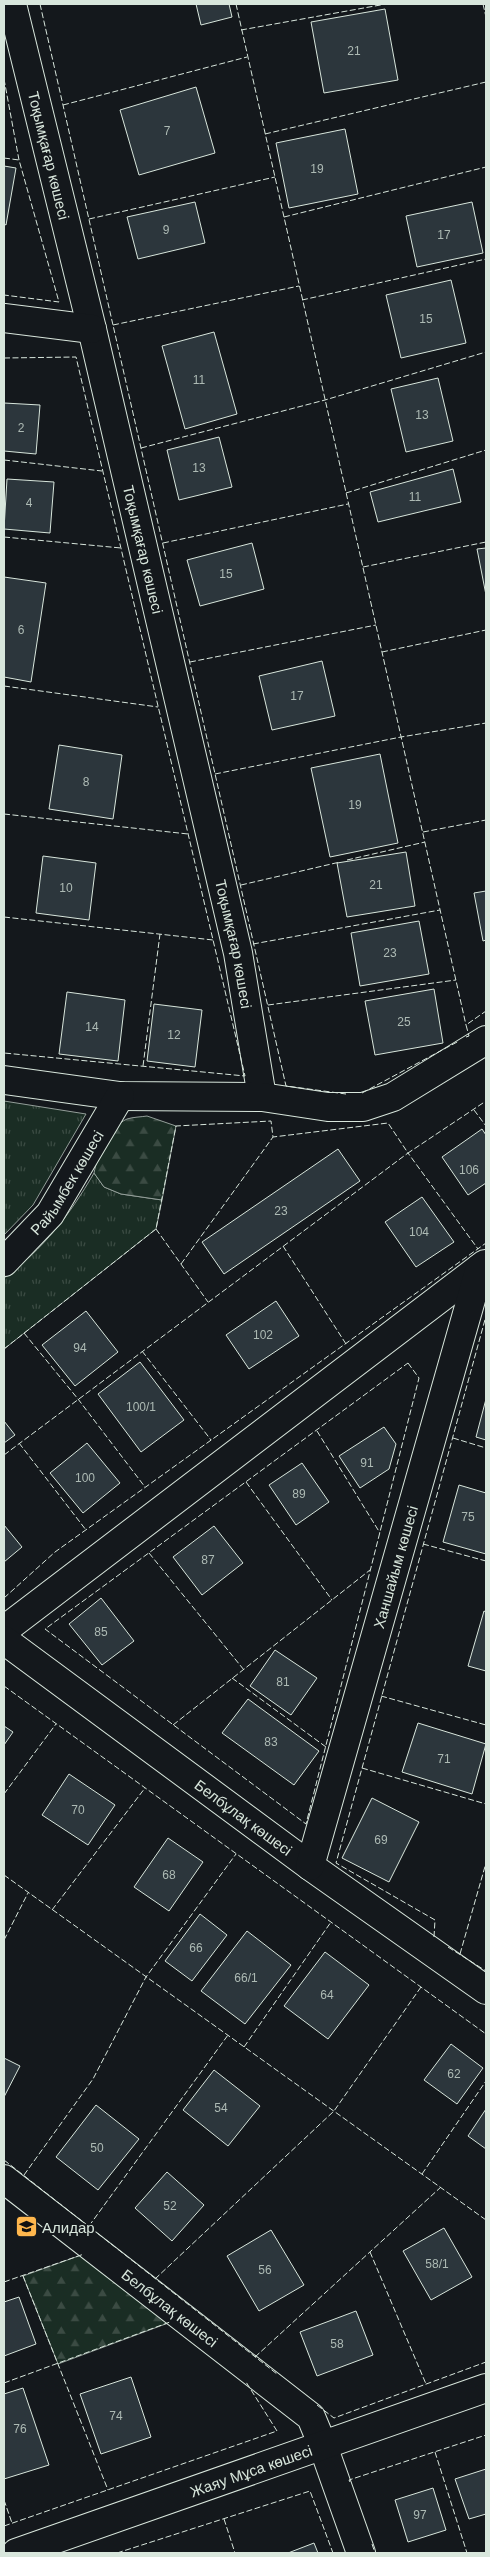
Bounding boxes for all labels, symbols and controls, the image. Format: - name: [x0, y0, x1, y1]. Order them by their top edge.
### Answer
- house number: 21: [347, 44, 361, 58]
- street label: Тоқымқағар көшесі: [25, 90, 73, 221]
- house number: 7: [164, 124, 171, 138]
- house number: 19: [310, 162, 324, 176]
- house number: 9: [163, 223, 170, 237]
- house number: 17: [437, 228, 451, 242]
- house number: 15: [419, 312, 433, 326]
- house number: 11: [193, 373, 206, 387]
- house number: 13: [415, 408, 429, 422]
- house number: 2: [18, 421, 25, 435]
- house number: 13: [192, 461, 206, 475]
- street label: Тоқымқағар көшесі: [120, 483, 167, 615]
- house number: 11: [409, 490, 422, 504]
- house number: 4: [26, 496, 33, 510]
- house number: 15: [219, 567, 233, 581]
- house number: 6: [18, 623, 25, 637]
- house number: 17: [290, 689, 304, 703]
- house number: 8: [83, 775, 90, 789]
- house number: 19: [348, 798, 362, 812]
- street label: Тоқымқағар көшесі: [213, 878, 256, 1010]
- house number: 21: [369, 878, 383, 892]
- house number: 10: [59, 881, 73, 895]
- house number: 23: [383, 946, 397, 960]
- house number: 25: [397, 1015, 411, 1029]
- house number: 14: [85, 1020, 99, 1034]
- house number: 12: [167, 1028, 181, 1042]
- street label: Райымбек көшесі: [27, 1127, 106, 1238]
- house number: 106: [459, 1163, 479, 1177]
- house number: 23: [274, 1204, 288, 1218]
- house number: 104: [409, 1225, 429, 1239]
- house number: 102: [253, 1328, 273, 1342]
- house number: 94: [73, 1341, 87, 1355]
- house number: 100/1: [126, 1400, 156, 1414]
- house number: 91: [360, 1456, 374, 1470]
- house number: 100: [75, 1471, 95, 1485]
- house number: 89: [292, 1487, 306, 1501]
- street label: Ханшайым көшесі: [370, 1504, 421, 1630]
- house number: 75: [461, 1510, 475, 1524]
- house number: 87: [201, 1553, 215, 1567]
- house number: 85: [94, 1625, 108, 1639]
- house number: 81: [276, 1675, 290, 1689]
- house number: 83: [264, 1735, 278, 1749]
- house number: 71: [437, 1752, 451, 1766]
- street label: Белбұлақ көшесі: [192, 1776, 296, 1858]
- house number: 70: [71, 1803, 85, 1817]
- house number: 69: [374, 1833, 388, 1847]
- house number: 68: [162, 1868, 176, 1882]
- house number: 66: [189, 1941, 203, 1955]
- house number: 66/1: [234, 1971, 258, 1985]
- house number: 64: [320, 1988, 334, 2002]
- house number: 62: [447, 2067, 461, 2081]
- house number: 54: [214, 2101, 228, 2115]
- house number: 50: [90, 2141, 104, 2155]
- house number: 52: [163, 2199, 177, 2213]
- school or university icon: Алидар: [14, 2215, 38, 2239]
- place label: Алидар: [42, 2219, 95, 2236]
- house number: 58/1: [425, 2257, 449, 2271]
- house number: 56: [258, 2263, 272, 2277]
- street label: Белбұлақ көшесі: [119, 2265, 221, 2350]
- house number: 58: [330, 2337, 344, 2351]
- house number: 74: [109, 2409, 123, 2423]
- house number: 76: [13, 2422, 27, 2436]
- street label: Жаяу Мұса көшесі: [188, 2441, 314, 2500]
- house number: 97: [413, 2508, 427, 2522]

